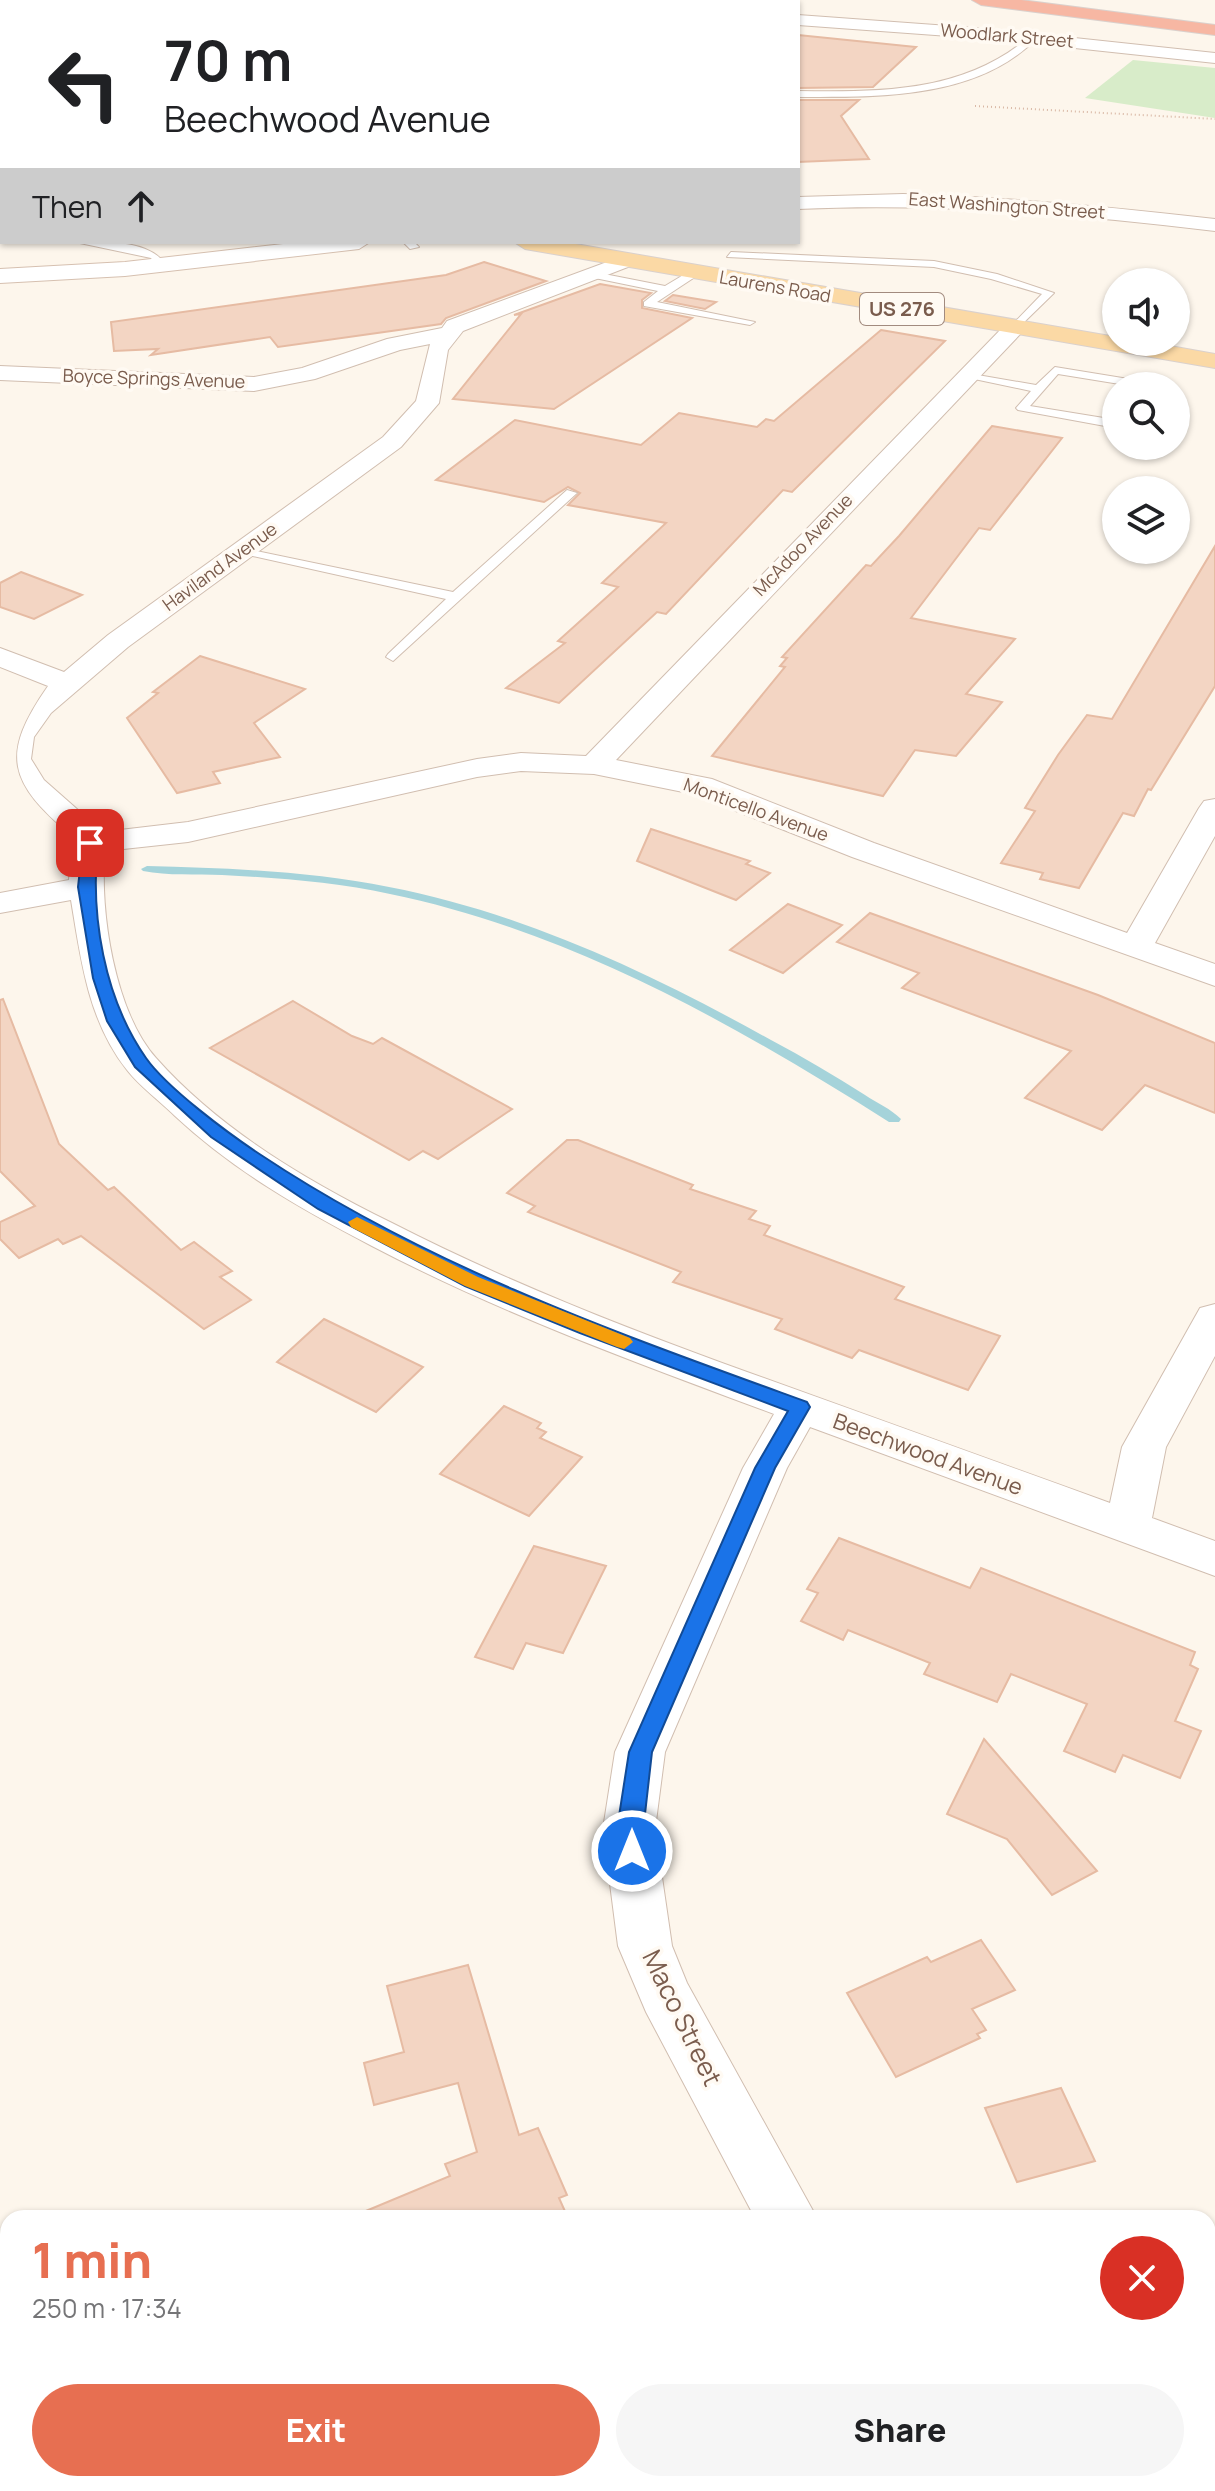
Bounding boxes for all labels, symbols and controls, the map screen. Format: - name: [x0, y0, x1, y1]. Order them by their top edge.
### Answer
- street label: Woodlark Street: [939, 17, 1075, 53]
- text: 70 m: [164, 21, 292, 98]
- icon: left: [32, 32, 136, 136]
- text: Beechwood Avenue: [164, 94, 491, 143]
- icon: ahead: [119, 184, 163, 228]
- text: Then: [32, 186, 103, 227]
- street label: East Washington Street: [908, 186, 1106, 224]
- street label: Laurens Road: [718, 264, 833, 308]
- map controls: [1102, 268, 1190, 564]
- button: sound: [1102, 268, 1190, 356]
- road number: US 276: [860, 293, 944, 325]
- street label: Boyce Springs Avenue: [62, 363, 246, 393]
- button: search: [1102, 372, 1190, 460]
- button: layers: [1102, 476, 1190, 564]
- street label: McAdoo Avenue: [747, 488, 857, 601]
- street label: Haviland Avenue: [157, 517, 281, 616]
- street label: Monticello Avenue: [681, 772, 832, 846]
- pin: [56, 809, 124, 877]
- icon: arrive: [68, 821, 112, 865]
- street label: Beechwood Avenue: [829, 1406, 1027, 1502]
- position arrow: [590, 1809, 674, 1893]
- street label: Maco Street: [634, 1943, 731, 2092]
- text: 1 min: [32, 2227, 152, 2292]
- button: close: [1100, 2236, 1184, 2320]
- text: 250 m · 17:34: [32, 2290, 182, 2326]
- button: Exit: [32, 2384, 600, 2476]
- button: Share: [616, 2384, 1184, 2476]

